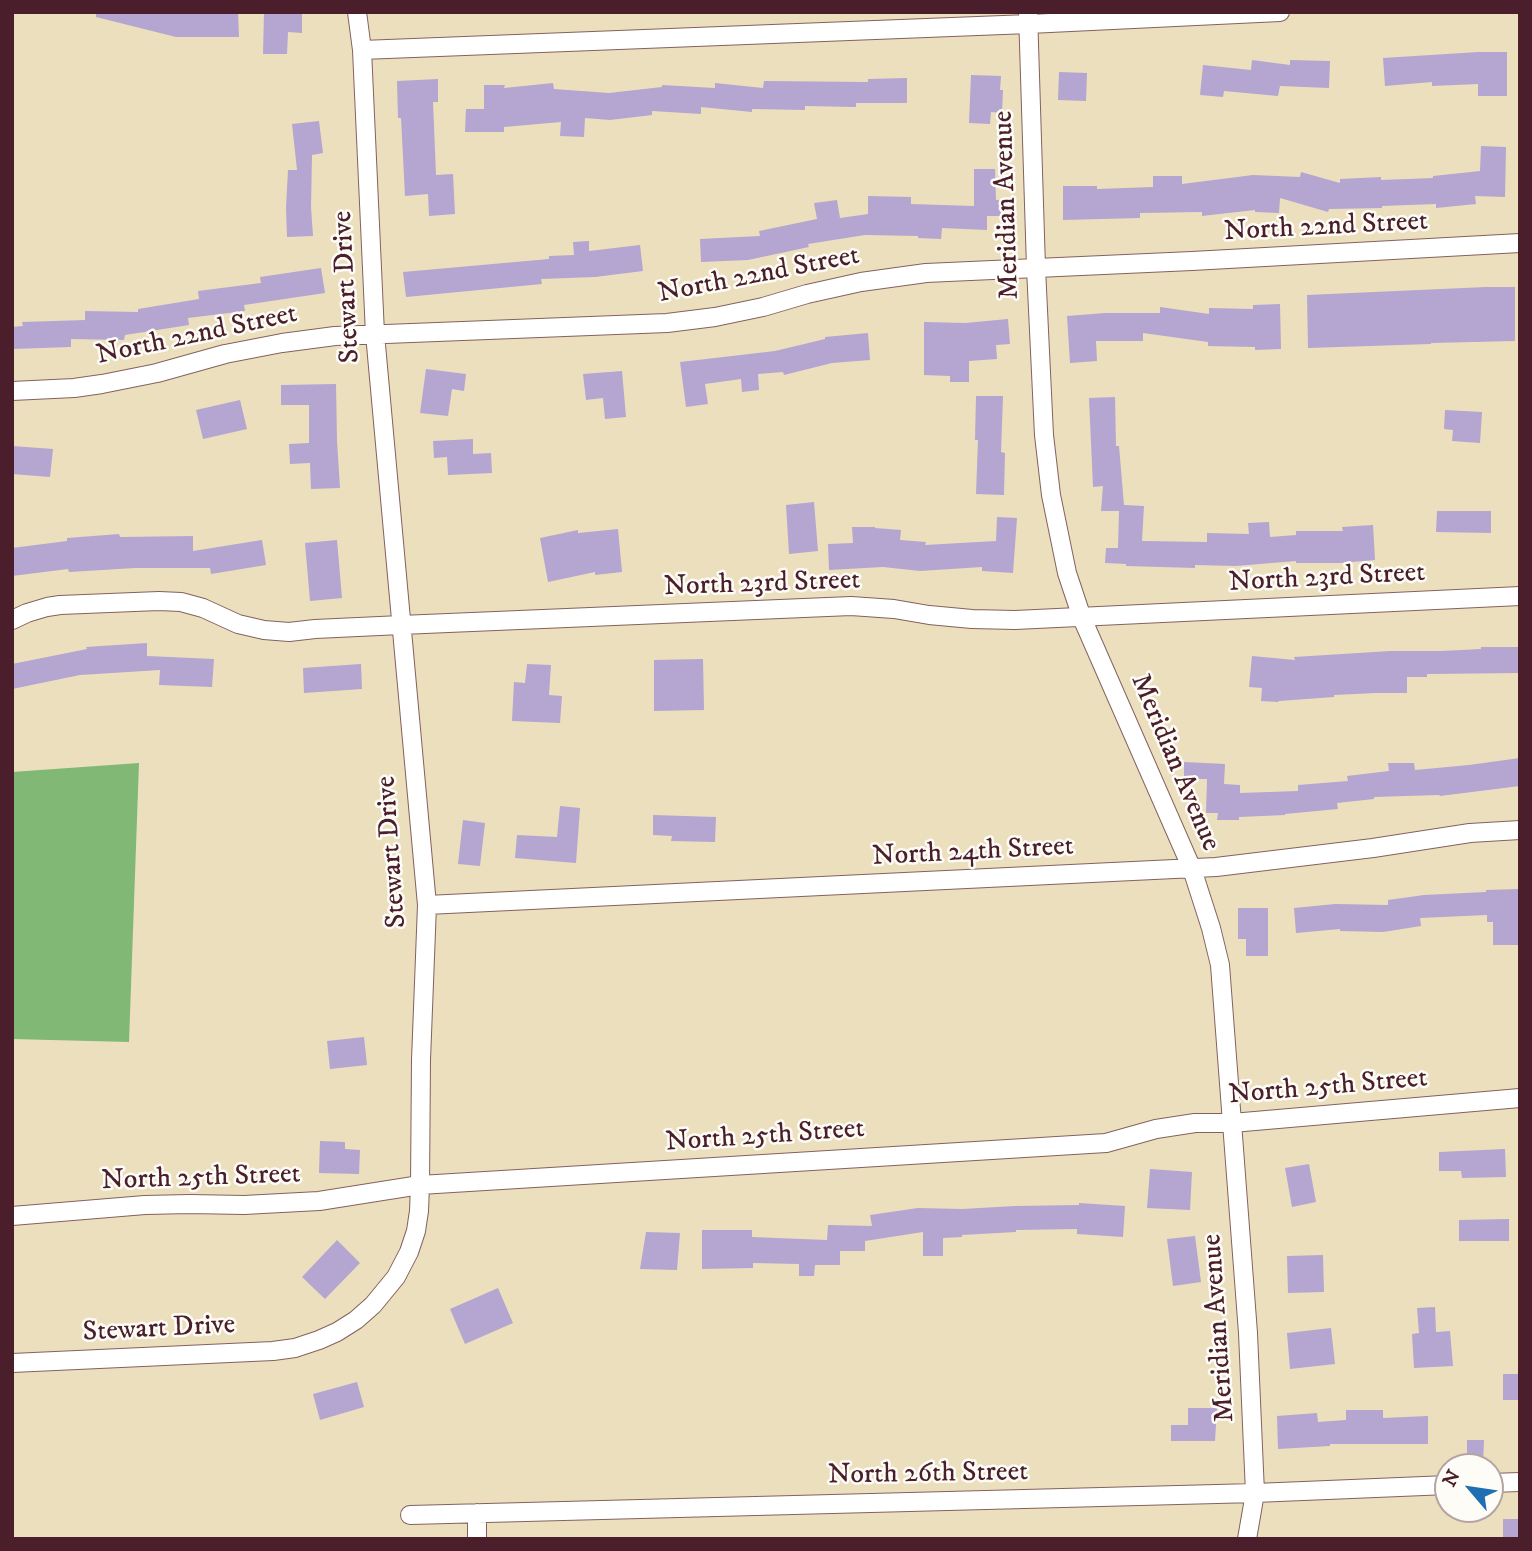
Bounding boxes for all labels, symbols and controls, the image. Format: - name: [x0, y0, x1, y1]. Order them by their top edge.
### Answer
- street label: Meridian Avenue: [988, 110, 1028, 300]
- street label: North 22nd Street: [1223, 206, 1429, 250]
- street label: Stewart Drive: [327, 210, 369, 364]
- street label: North 22nd Street: [656, 240, 862, 312]
- street label: North 22nd Street: [94, 298, 300, 374]
- street label: North 23rd Street: [1228, 557, 1426, 601]
- street label: North 23rd Street: [663, 565, 861, 605]
- street label: Meridian Avenue: [1122, 670, 1226, 856]
- street label: Stewart Drive: [371, 775, 415, 929]
- street label: North 24th Street: [871, 831, 1075, 875]
- street label: North 25th Street: [1227, 1063, 1429, 1113]
- street label: North 25th Street: [664, 1113, 866, 1161]
- street label: North 25th Street: [101, 1159, 301, 1199]
- street label: Meridian Avenue: [1197, 1233, 1243, 1423]
- street label: Stewart Drive: [82, 1309, 236, 1351]
- north arrow: [1434, 1453, 1504, 1523]
- street label: North 26th Street: [828, 1456, 1028, 1494]
- text: N: [1438, 1466, 1466, 1491]

